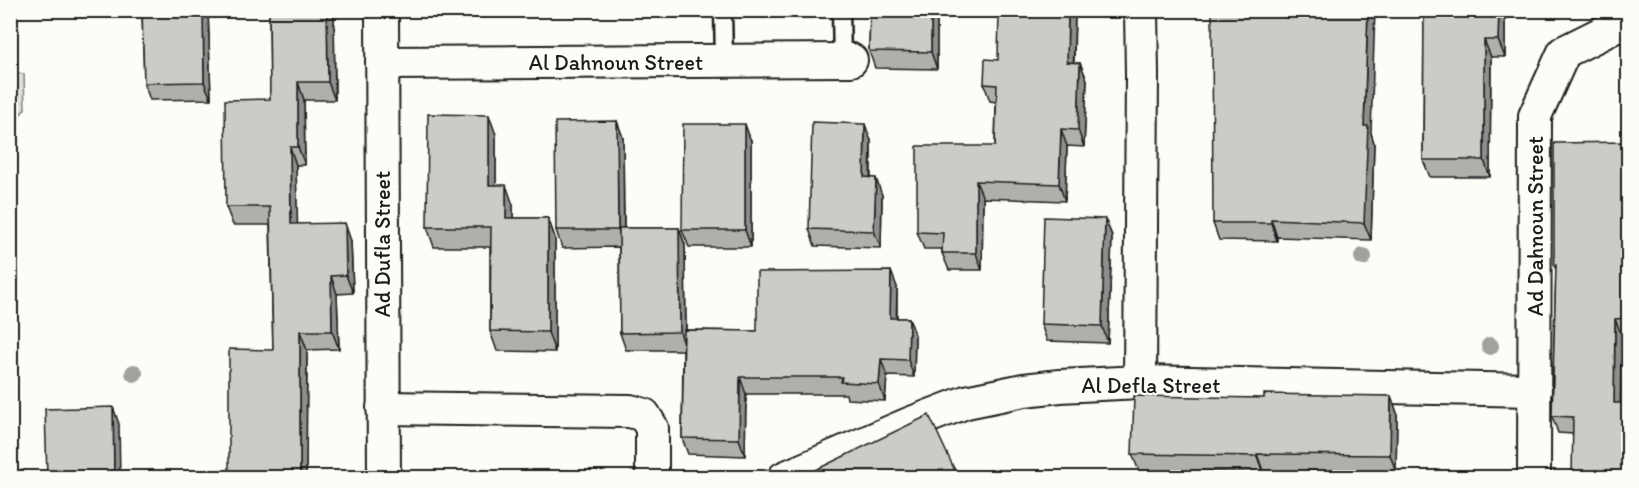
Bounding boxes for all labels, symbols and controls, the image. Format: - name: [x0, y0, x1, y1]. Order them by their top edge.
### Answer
- street label: Al Dahnoun Street: [529, 49, 703, 76]
- street label: Ad Dahnoun Street: [1522, 136, 1549, 316]
- street label: Ad Dufla Street: [369, 171, 396, 317]
- street label: Al Defla Street: [1082, 372, 1220, 399]

